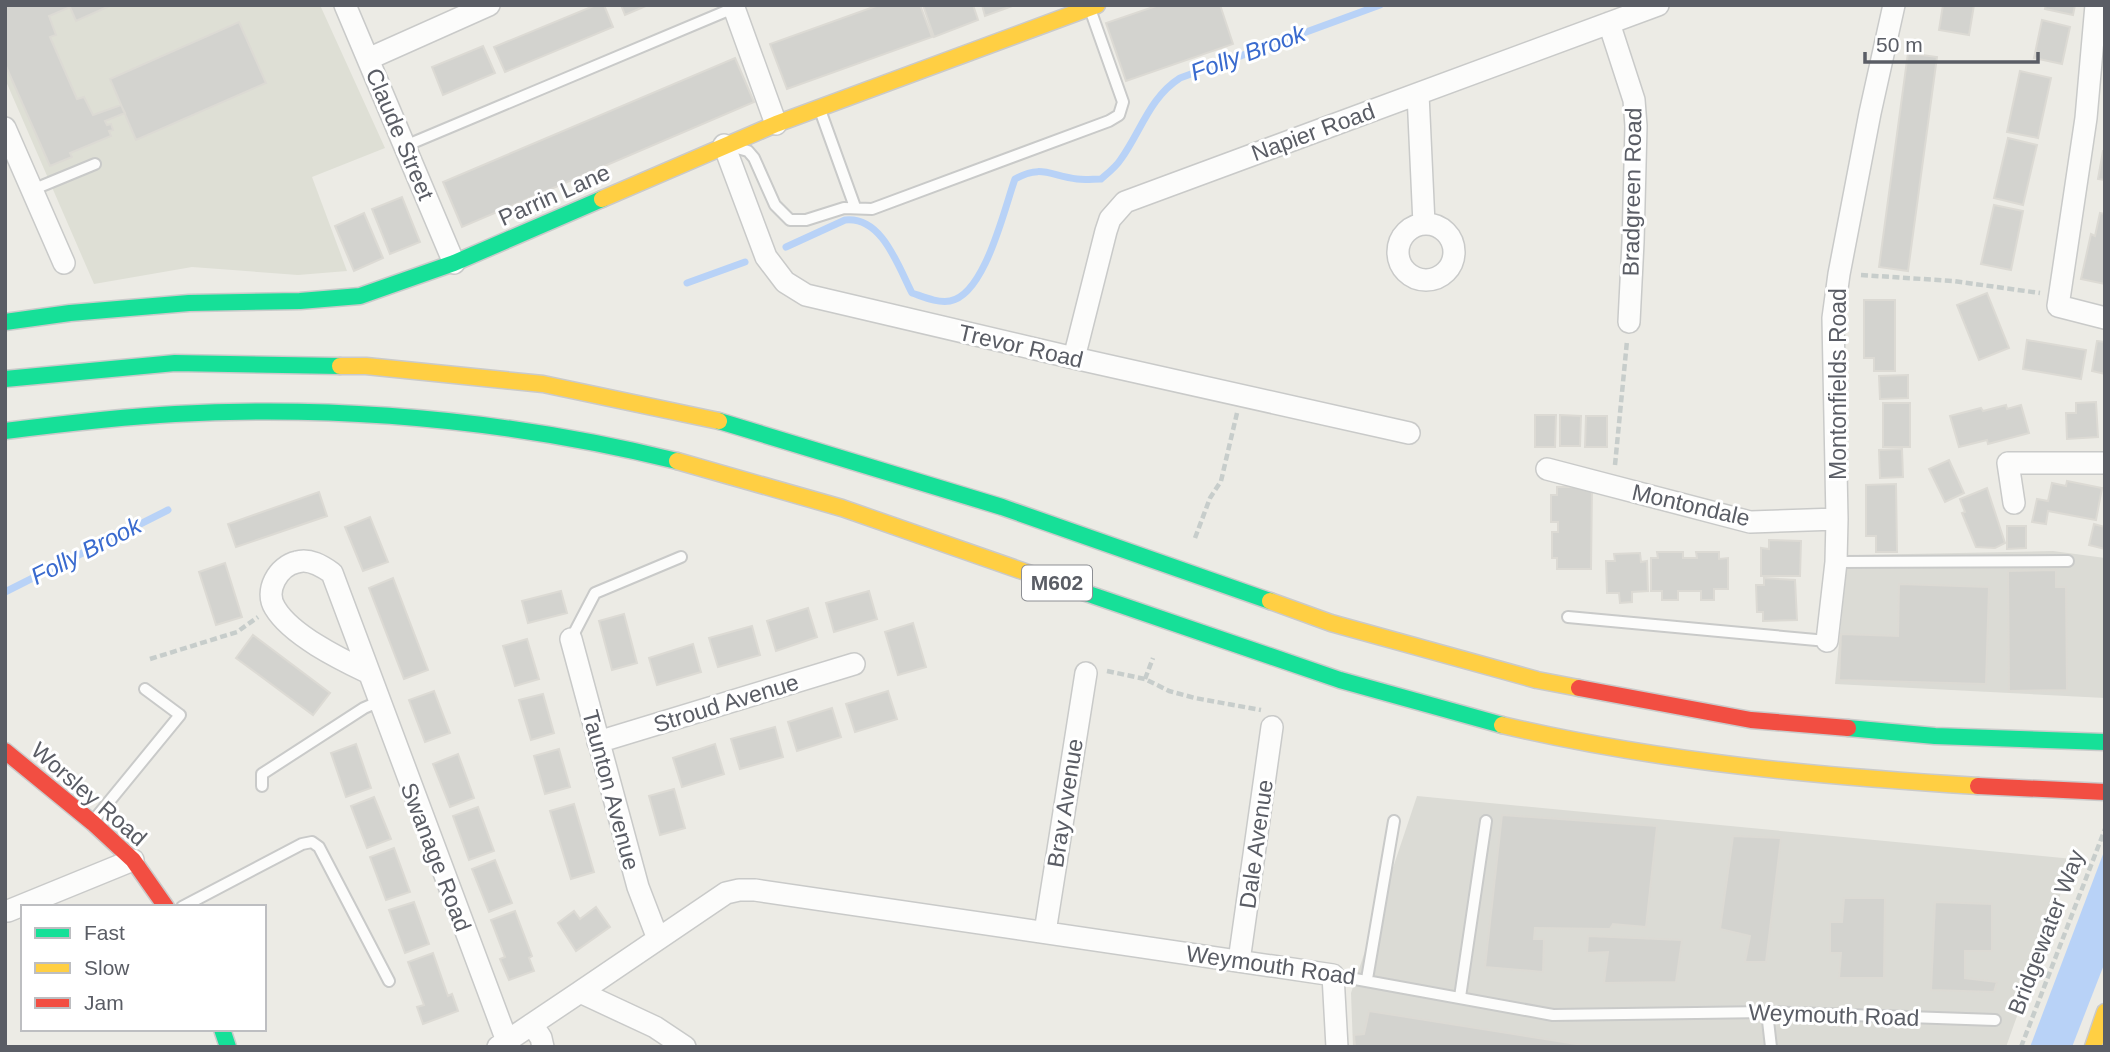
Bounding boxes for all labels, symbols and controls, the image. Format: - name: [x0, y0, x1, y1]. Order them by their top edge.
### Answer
- water label: Folly Brook: [1187, 19, 1311, 86]
- scale bar: [1865, 21, 2038, 65]
- text: 50 m: [1876, 33, 1923, 56]
- street label: Claude Street: [361, 64, 440, 204]
- street label: Napier Road: [1248, 98, 1378, 166]
- street label: Bradgreen Road: [1618, 107, 1646, 277]
- street label: Parrin Lane: [494, 159, 614, 231]
- street label: Montonfields Road: [1825, 288, 1851, 480]
- street label: Trevor Road: [956, 319, 1086, 373]
- street label: Montondale: [1630, 479, 1752, 531]
- water label: Folly Brook: [26, 510, 147, 590]
- road number: M602: [1022, 566, 1092, 600]
- street label: Stroud Avenue: [650, 669, 802, 737]
- street label: Taunton Avenue: [577, 707, 645, 873]
- street label: Worsley Road: [26, 737, 152, 851]
- street label: Bray Avenue: [1042, 737, 1088, 869]
- street label: Dale Avenue: [1234, 778, 1278, 910]
- street label: Swanage Road: [396, 779, 476, 935]
- street label: Bridgewater Way: [2003, 846, 2090, 1018]
- legend: [21, 905, 266, 1031]
- text: Fast: [84, 921, 125, 944]
- street label: Weymouth Road: [1185, 940, 1357, 990]
- text: Slow: [84, 956, 130, 979]
- text: Jam: [84, 991, 124, 1014]
- street label: Weymouth Road: [1748, 999, 1920, 1031]

